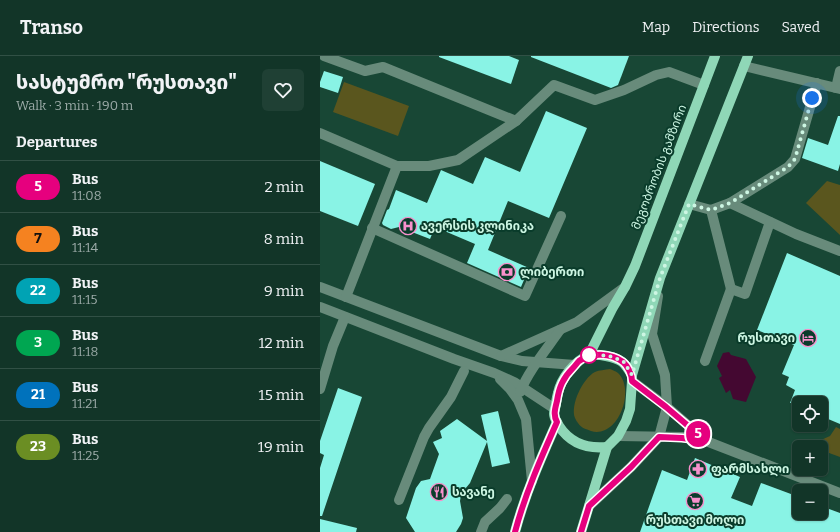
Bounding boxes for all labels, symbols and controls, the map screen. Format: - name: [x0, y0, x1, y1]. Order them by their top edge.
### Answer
- text: Transo: [20, 16, 83, 39]
- text: Map: [642, 19, 670, 36]
- text: Directions: [692, 19, 760, 36]
- text: Saved: [782, 19, 820, 36]
- button: heart: [262, 69, 304, 111]
- text: სასტუმრო "რუსთავი": [16, 71, 237, 94]
- your location: [802, 88, 822, 108]
- text: Walk · 3 min · 190 m: [16, 98, 133, 113]
- street label: მეგობრობის გამზირი: [629, 102, 689, 231]
- text: Departures: [16, 133, 97, 151]
- text: Bus: [72, 170, 98, 188]
- text: 5: [34, 178, 42, 195]
- text: 2 min: [265, 178, 304, 196]
- text: 11:08: [72, 188, 101, 203]
- hospital icon: ავერსის კლინიკა: [398, 216, 418, 236]
- place label: ავერსის კლინიკა: [421, 219, 534, 234]
- text: Bus: [72, 222, 98, 240]
- text: 7: [34, 230, 42, 247]
- text: 8 min: [264, 230, 304, 248]
- text: 11:14: [72, 240, 98, 255]
- bank icon: ლიბერთი: [497, 262, 517, 282]
- place label: ლიბერთი: [520, 265, 584, 280]
- text: Bus: [72, 274, 98, 292]
- text: 22: [30, 282, 46, 299]
- text: 9 min: [264, 282, 304, 300]
- text: 11:15: [72, 292, 98, 307]
- text: Bus: [72, 326, 98, 344]
- hotel icon: რუსთავი: [798, 328, 818, 348]
- place label: რუსთავი: [738, 331, 795, 345]
- text: 3: [34, 334, 42, 351]
- text: 12 min: [258, 334, 304, 352]
- text: 11:18: [72, 344, 98, 359]
- unlabelled marker: [580, 346, 598, 364]
- text: Bus: [72, 378, 98, 396]
- text: 21: [31, 386, 45, 403]
- text: 15 min: [259, 386, 304, 404]
- text: 11:21: [72, 396, 98, 411]
- map controls: [792, 396, 828, 520]
- button: locate: [792, 396, 828, 432]
- line badge: 5: [685, 421, 711, 447]
- text: 5: [694, 425, 702, 442]
- text: Bus: [72, 430, 98, 448]
- text: 23: [30, 438, 46, 455]
- text: 19 min: [258, 438, 304, 456]
- button: +: [792, 440, 828, 476]
- text: 11:25: [72, 448, 99, 463]
- pharmacy icon: ფარმსახლი: [688, 459, 708, 479]
- place label: ფარმსახლი: [711, 462, 789, 477]
- restaurant icon: სავანე: [429, 482, 449, 502]
- button: −: [792, 484, 828, 520]
- place label: სავანე: [452, 485, 495, 499]
- supermarket icon: რუსთავი მოლი: [685, 491, 705, 511]
- place label: რუსთავი მოლი: [646, 513, 744, 528]

